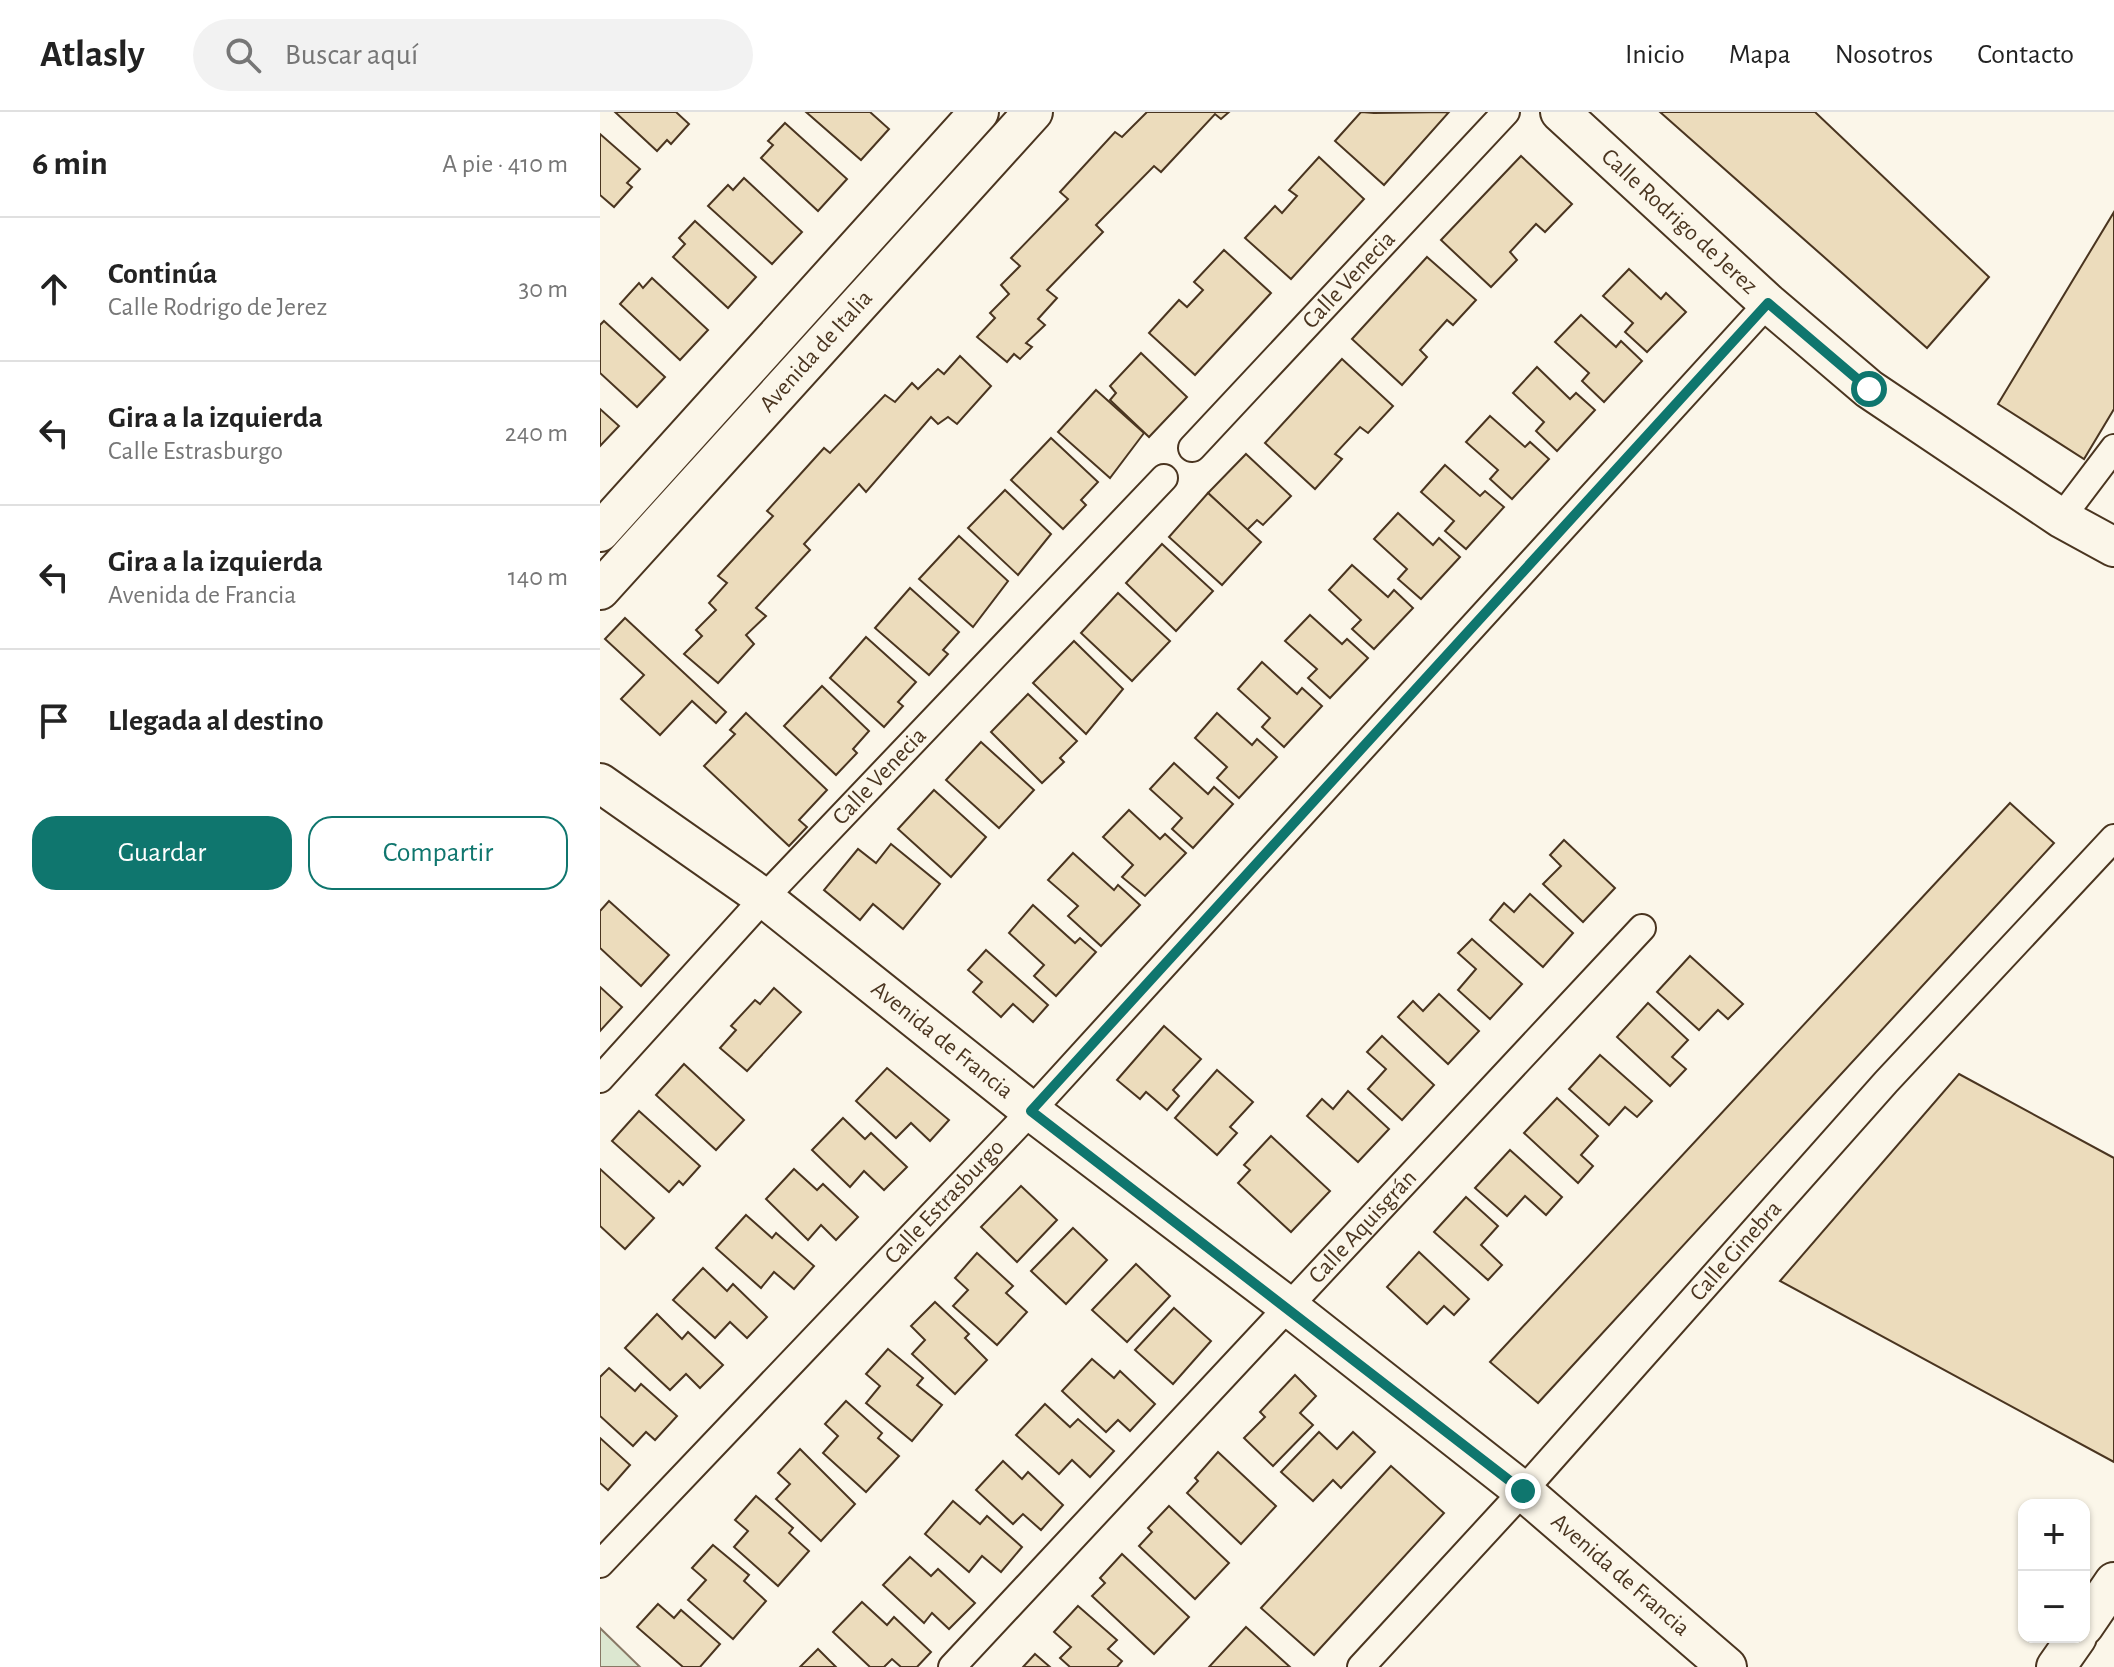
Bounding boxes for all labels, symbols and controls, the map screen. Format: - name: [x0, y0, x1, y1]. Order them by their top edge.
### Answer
- search box: [193, 19, 753, 91]
- icon: search: [221, 33, 265, 77]
- text: Atlasly: [40, 36, 145, 74]
- text: Buscar aquí: [285, 40, 418, 70]
- text: Inicio: [1625, 41, 1685, 69]
- text: Mapa: [1729, 41, 1791, 69]
- text: Nosotros: [1835, 41, 1933, 69]
- text: Contacto: [1977, 41, 2074, 69]
- street label: Calle Rodrigo de Jerez: [1597, 144, 1762, 299]
- text: 6 min: [32, 147, 108, 181]
- text: A pie · 410 m: [442, 151, 568, 177]
- street label: Calle Venecia: [1298, 227, 1400, 333]
- text: Continúa: [108, 259, 217, 289]
- icon: ahead: [32, 267, 76, 311]
- text: 30 m: [518, 276, 568, 302]
- street label: Avenida de Italia: [755, 286, 877, 417]
- text: Calle Rodrigo de Jerez: [108, 294, 327, 320]
- route start: [1851, 371, 1887, 407]
- text: Gira a la izquierda: [108, 403, 323, 433]
- icon: left: [32, 411, 76, 455]
- text: 240 m: [505, 420, 568, 446]
- text: Calle Estrasburgo: [108, 438, 283, 464]
- text: Gira a la izquierda: [108, 547, 323, 577]
- icon: left: [32, 555, 76, 599]
- text: 140 m: [508, 564, 568, 590]
- text: Avenida de Francia: [108, 582, 296, 608]
- icon: arrive: [32, 699, 76, 743]
- text: Llegada al destino: [108, 706, 324, 736]
- street label: Calle Venecia: [828, 723, 931, 830]
- button: Guardar: [32, 816, 292, 890]
- button: Compartir: [308, 816, 568, 890]
- street label: Avenida de Francia: [867, 976, 1017, 1104]
- street label: Calle Estrasburgo: [880, 1135, 1009, 1269]
- street label: Calle Aquisgrán: [1304, 1166, 1421, 1288]
- street label: Calle Ginebra: [1686, 1196, 1786, 1306]
- route end: [1505, 1473, 1541, 1509]
- map controls: [2018, 1499, 2090, 1643]
- button: +: [2018, 1499, 2090, 1571]
- street label: Avenida de Francia: [1547, 1509, 1694, 1641]
- button: −: [2018, 1571, 2090, 1643]

